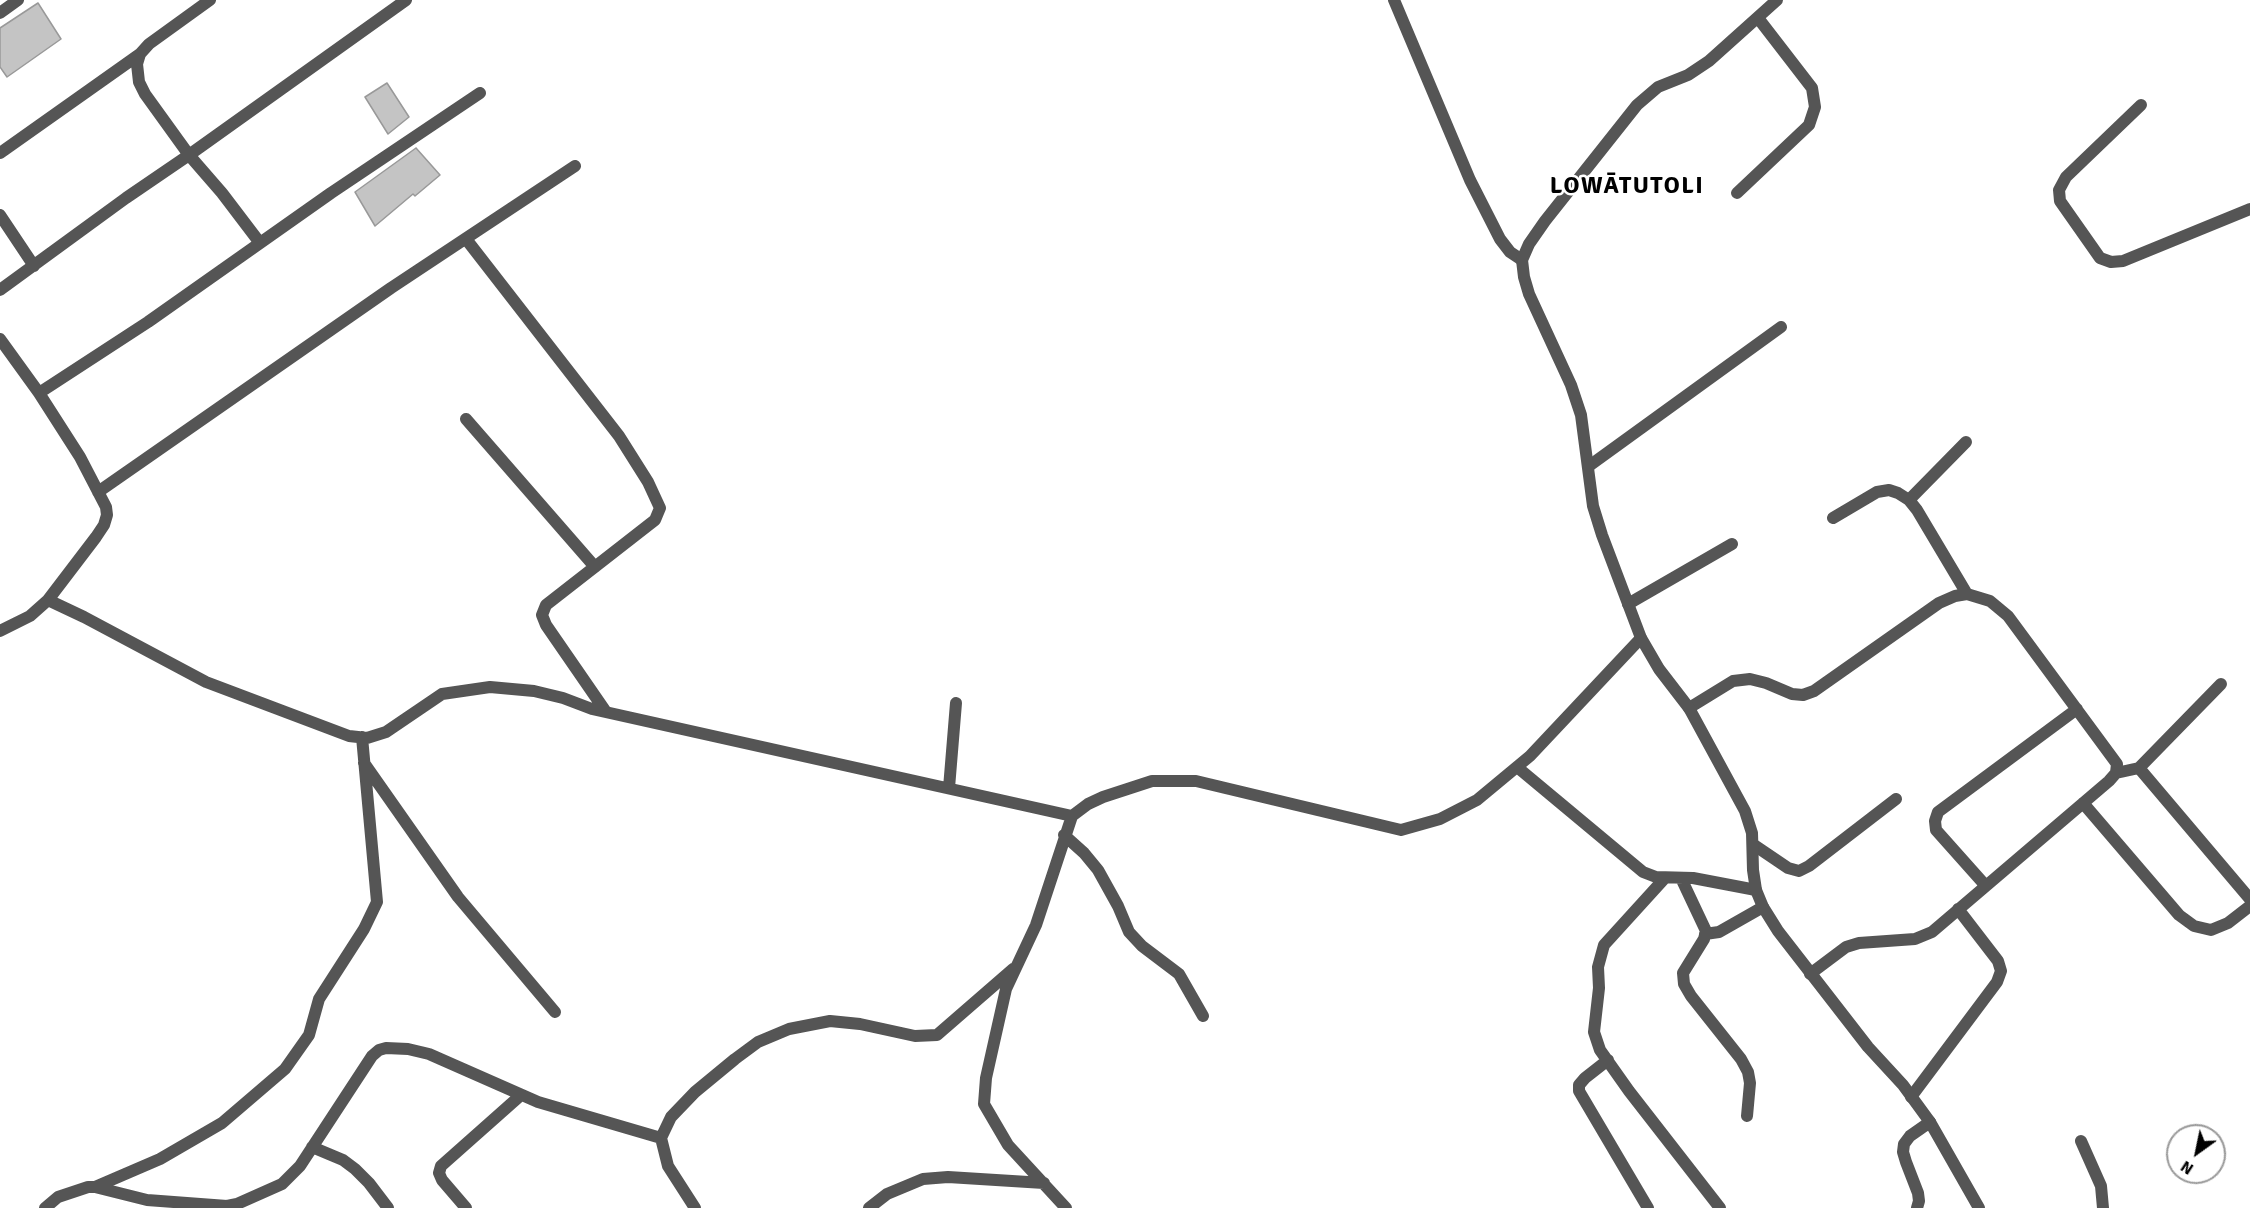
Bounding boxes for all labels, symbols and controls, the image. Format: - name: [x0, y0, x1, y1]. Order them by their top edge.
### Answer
- district label: LOWĀTUTOLI: [1550, 173, 1704, 201]
- north arrow: [2166, 1124, 2226, 1184]
- text: N: [2177, 1156, 2197, 1179]

